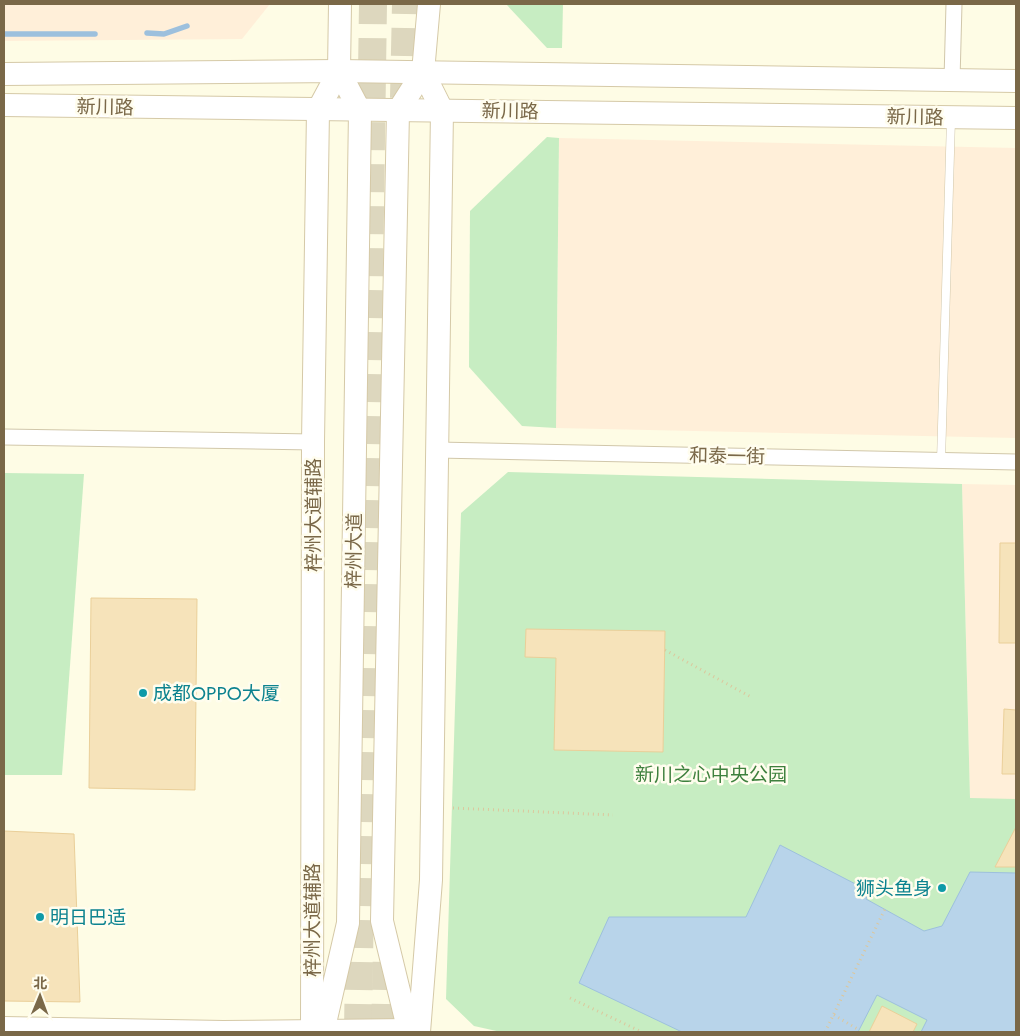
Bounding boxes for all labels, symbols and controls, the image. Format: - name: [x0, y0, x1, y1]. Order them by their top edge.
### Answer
- street label: 新川路: [76, 93, 134, 121]
- street label: 新川路: [481, 97, 539, 125]
- street label: 新川路: [886, 103, 944, 131]
- street label: 和泰一街: [689, 442, 765, 470]
- street label: 梓州大道辅路: [300, 458, 327, 572]
- street label: 梓州大道: [340, 513, 368, 589]
- place label: 成都OPPO大厦: [153, 680, 280, 707]
- marker: 成都OPPO大厦: [137, 687, 149, 699]
- park label: 新川之心中央公园: [635, 761, 787, 788]
- street label: 梓州大道辅路: [299, 863, 326, 977]
- place label: 狮头鱼身: [856, 875, 932, 902]
- marker: 狮头鱼身: [936, 882, 948, 894]
- place label: 明日巴适: [50, 904, 126, 931]
- marker: 明日巴适: [34, 911, 46, 923]
- north arrow: [15, 971, 65, 1021]
- text: 北: [33, 973, 47, 993]

